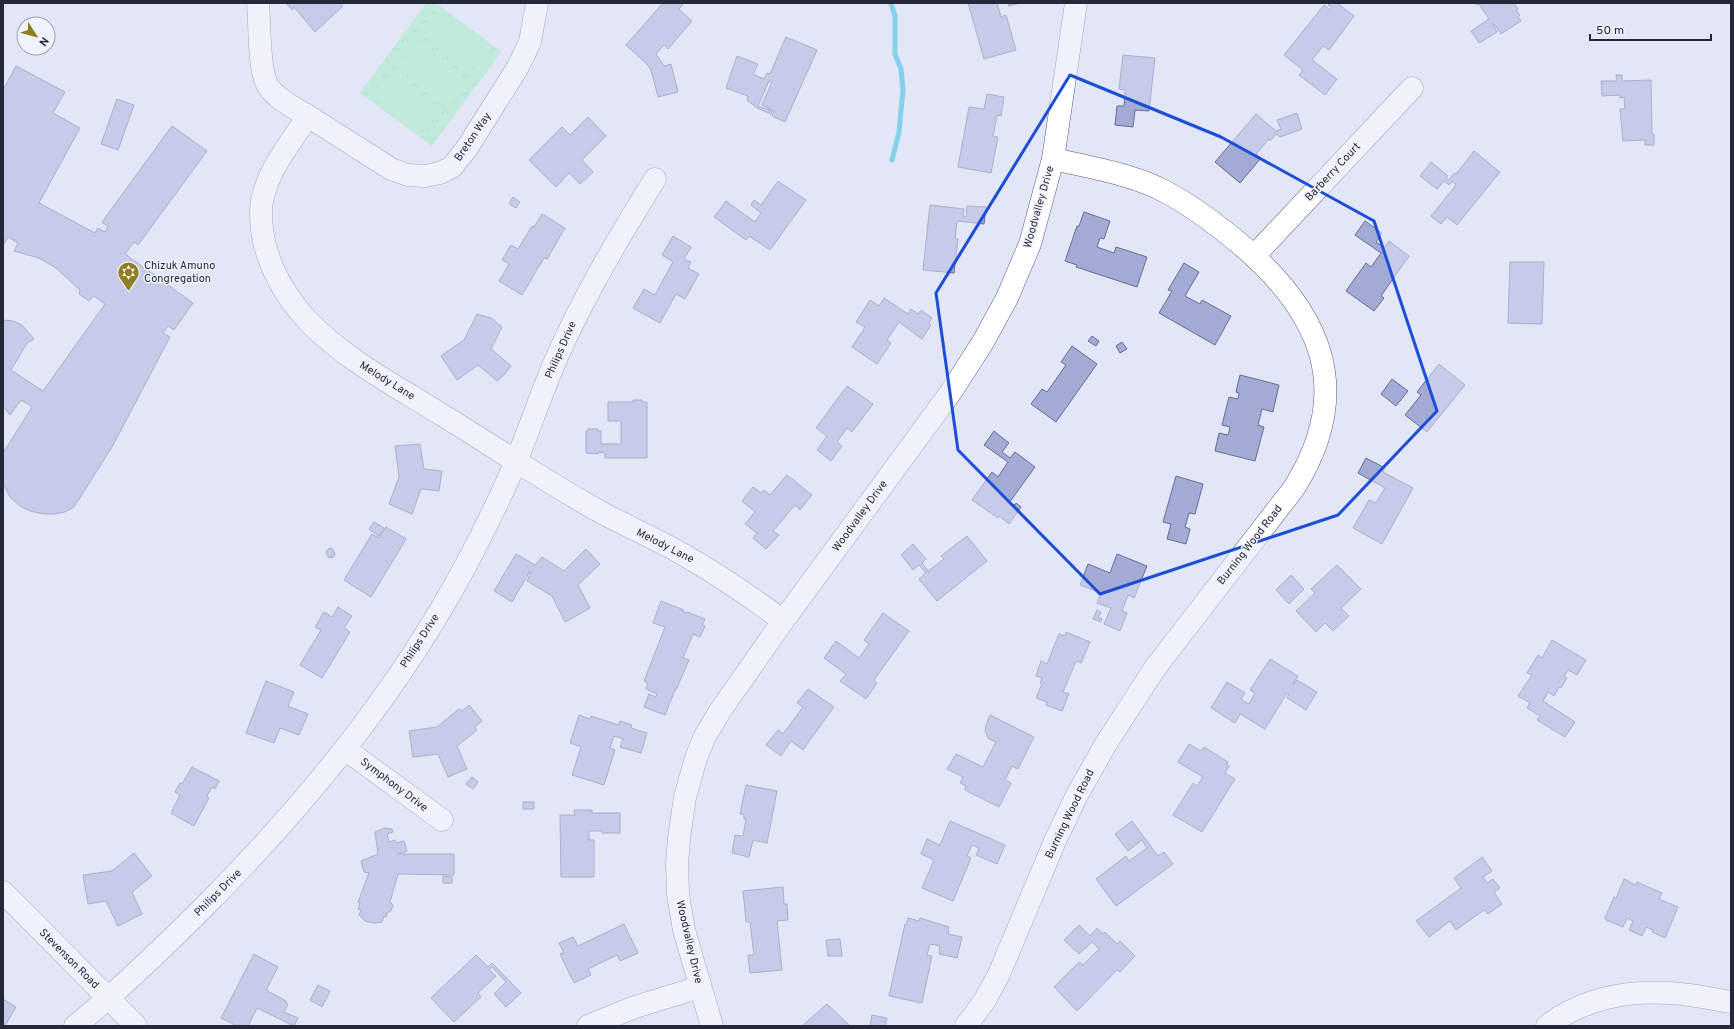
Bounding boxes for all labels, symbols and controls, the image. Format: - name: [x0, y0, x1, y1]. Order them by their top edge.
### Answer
- north arrow: [16, 16, 56, 56]
- scale bar: [1590, 16, 1711, 42]
- text: 50 m: [1596, 23, 1624, 39]
- text: N: [35, 34, 51, 49]
- street label: Breton Way: [451, 110, 495, 164]
- street label: Barberry Court: [1302, 140, 1364, 204]
- street label: Woodvalley Drive: [1021, 164, 1057, 250]
- synagogue icon: Chizuk Amuno Congregation: [116, 259, 142, 292]
- place label: Chizuk Amuno Congregation: [144, 259, 215, 286]
- street label: Philips Drive: [542, 319, 580, 381]
- street label: Melody Lane: [357, 358, 417, 404]
- street label: Woodvalley Drive: [829, 477, 891, 554]
- street label: Burning Wood Road: [1214, 502, 1286, 588]
- street label: Melody Lane: [634, 525, 696, 567]
- street label: Philips Drive: [397, 611, 443, 671]
- street label: Symphony Drive: [357, 755, 431, 815]
- street label: Burning Wood Road: [1042, 767, 1098, 861]
- street label: Philips Drive: [191, 866, 245, 920]
- street label: Woodvalley Drive: [673, 899, 705, 985]
- street label: Stevenson Road: [36, 926, 102, 992]

